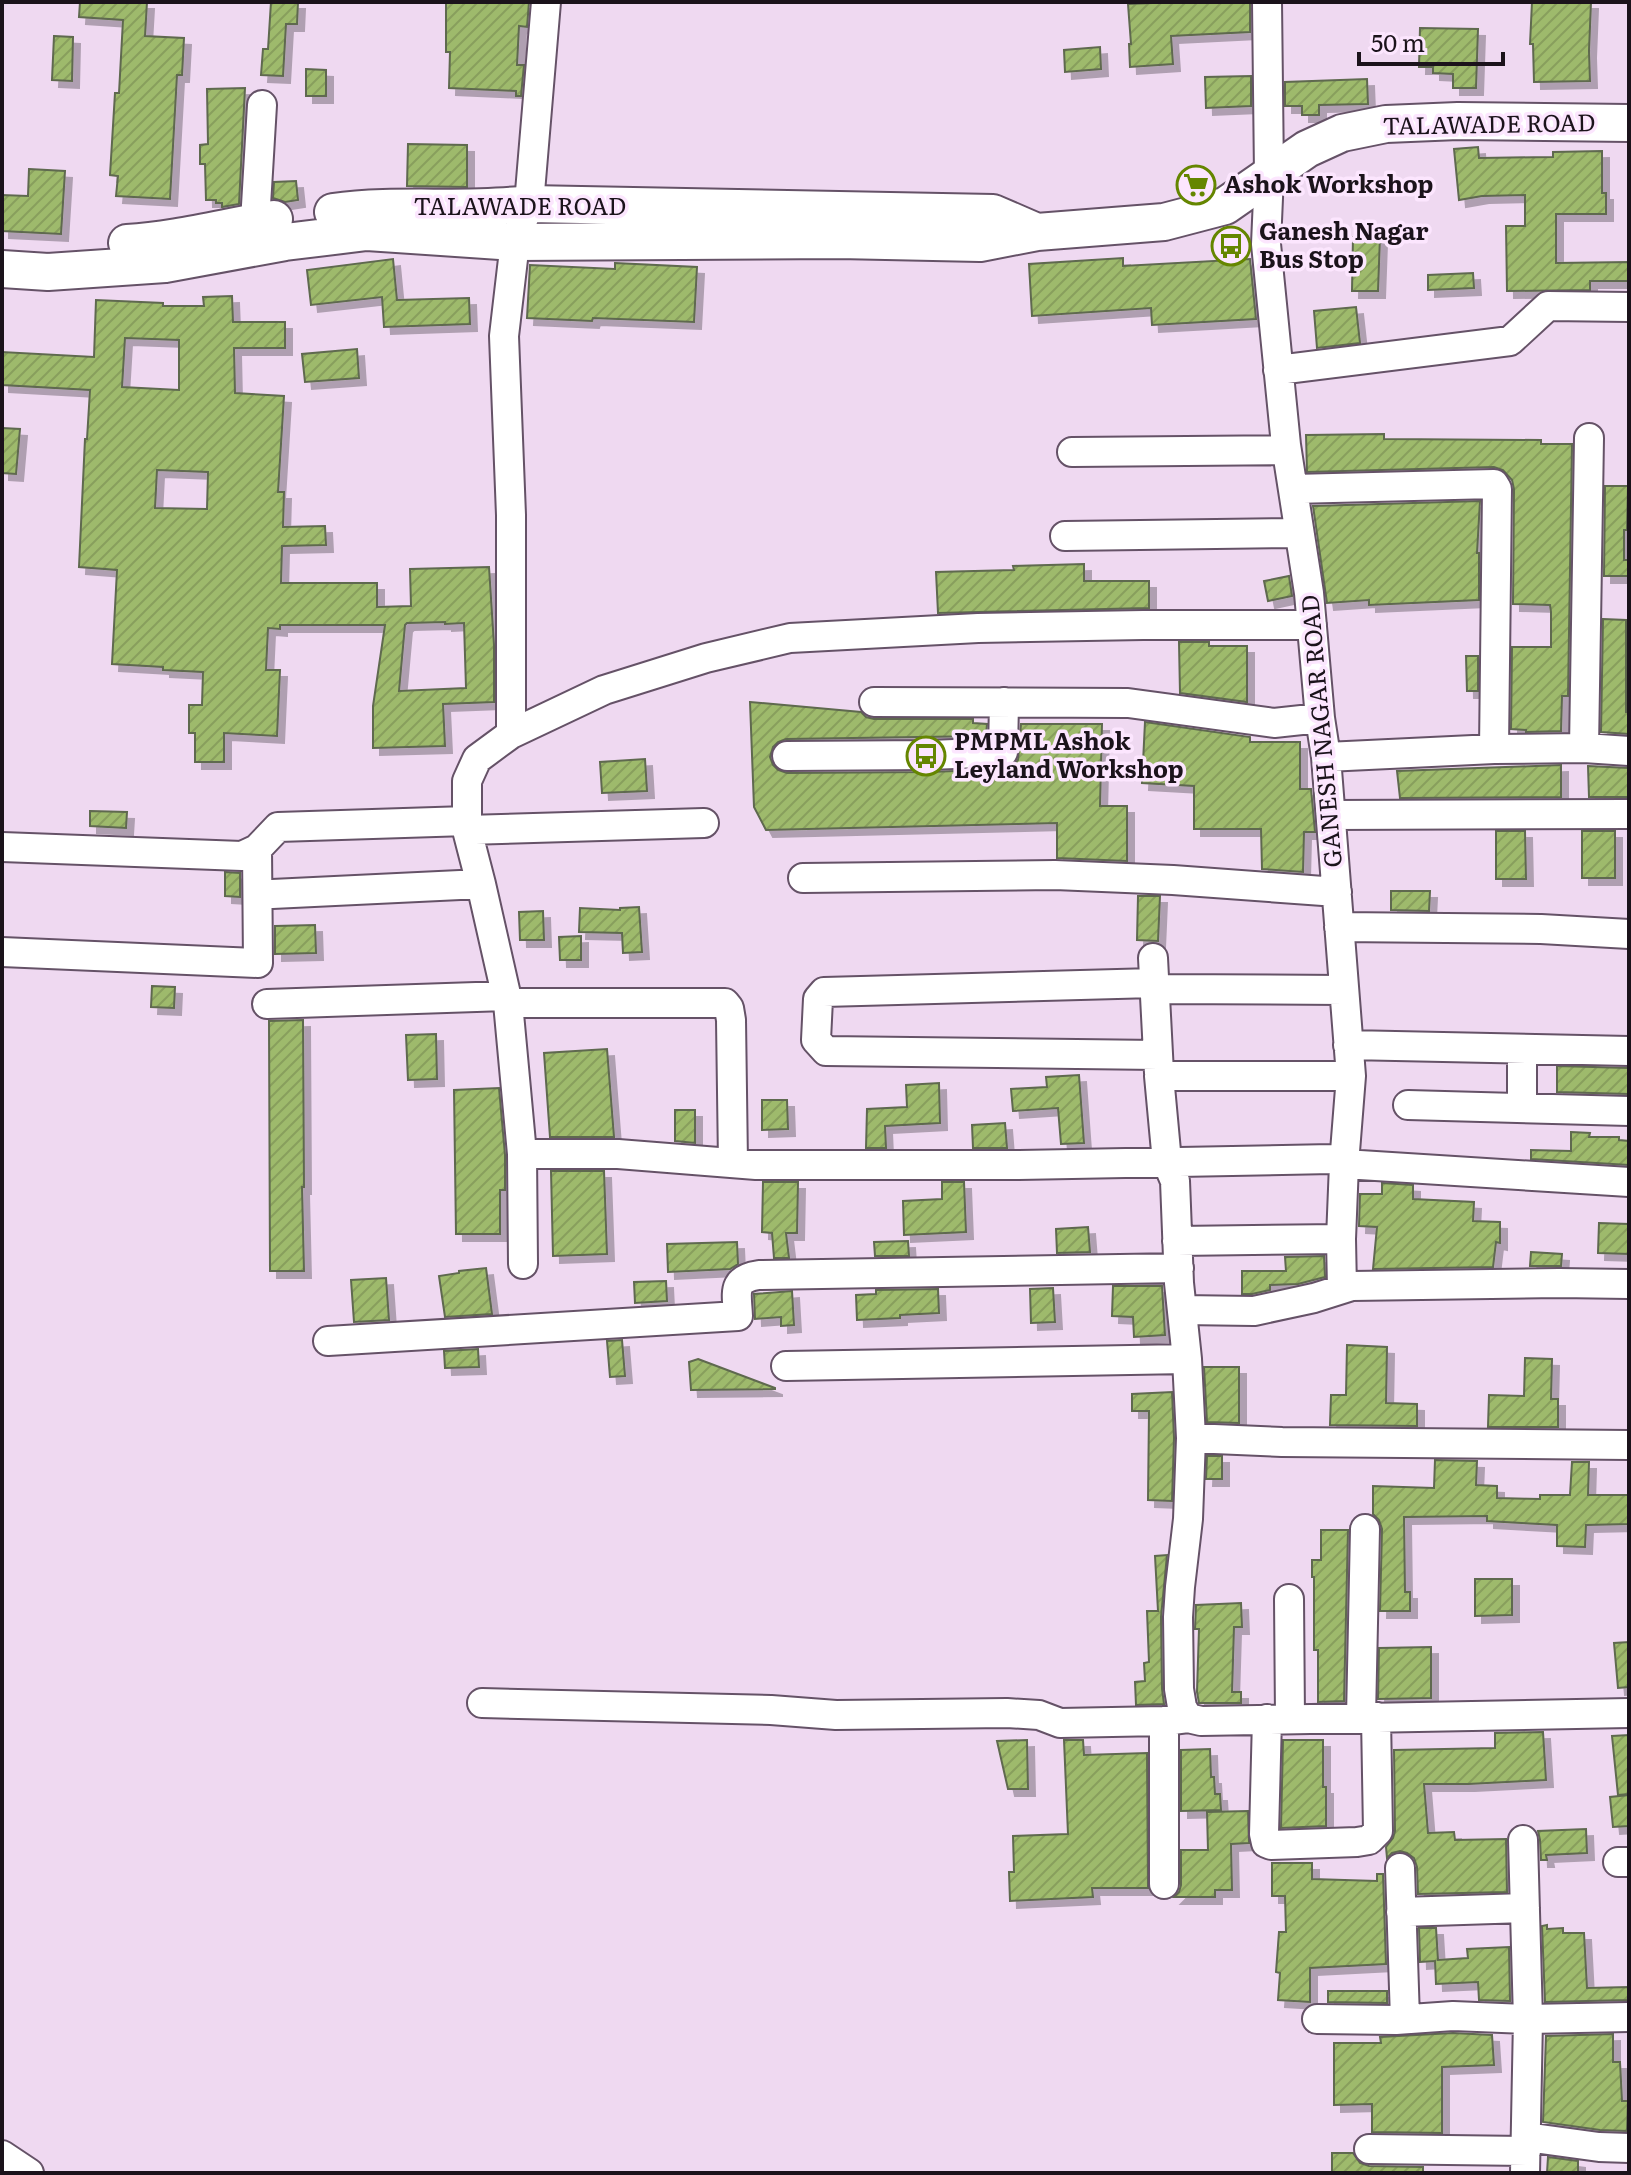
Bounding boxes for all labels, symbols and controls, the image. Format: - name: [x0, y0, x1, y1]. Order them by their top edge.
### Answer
- scale bar: [1359, 16, 1503, 66]
- text: 50 m: [1371, 24, 1425, 59]
- street label: TALAWADE ROAD: [1382, 103, 1596, 142]
- supermarket icon: Ashok Workshop: [1175, 164, 1217, 206]
- place label: Ashok Workshop: [1224, 165, 1433, 200]
- street label: TALAWADE ROAD: [414, 187, 626, 222]
- place label: Ganesh Nagar Bus Stop: [1259, 212, 1428, 275]
- bus stop icon: Ganesh Nagar Bus Stop: [1210, 225, 1252, 267]
- street label: GANESH NAGAR ROAD: [1290, 593, 1349, 869]
- place label: PMPML Ashok Leyland Workshop: [954, 722, 1184, 785]
- bus stop icon: PMPML Ashok Leyland Workshop: [905, 735, 947, 777]

